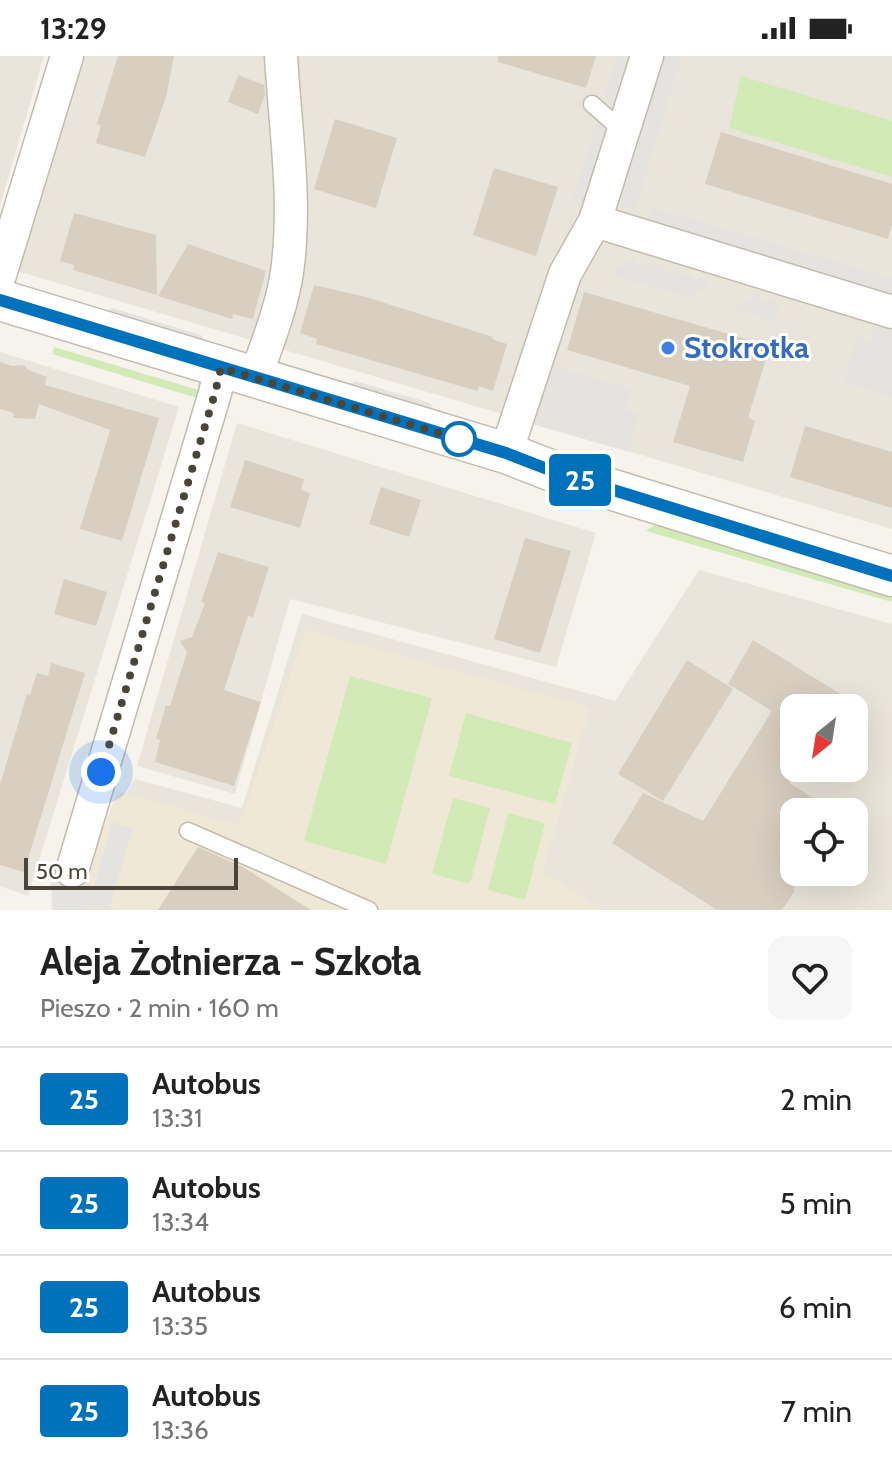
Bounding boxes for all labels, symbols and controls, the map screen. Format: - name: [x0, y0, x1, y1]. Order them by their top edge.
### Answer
- text: 13:29: [40, 10, 107, 47]
- place label: Stokrotka: [684, 329, 809, 366]
- marker: Stokrotka: [659, 339, 677, 357]
- unlabelled marker: [442, 422, 476, 456]
- line badge: 25: [544, 454, 616, 506]
- text: 25: [565, 463, 595, 497]
- north arrow: [780, 694, 868, 782]
- map controls: [780, 694, 868, 886]
- your location: [81, 752, 121, 792]
- button: locate: [780, 798, 868, 886]
- scale bar: [24, 854, 238, 890]
- text: 50 m: [36, 858, 88, 885]
- button: heart: [768, 936, 852, 1020]
- text: Aleja Żołnierza - Szkoła: [40, 938, 421, 985]
- text: Pieszo · 2 min · 160 m: [40, 992, 279, 1024]
- text: Autobus: [152, 1065, 261, 1102]
- text: 2 min: [780, 1081, 852, 1118]
- text: 25: [69, 1082, 99, 1116]
- text: 13:31: [152, 1102, 203, 1134]
- text: Autobus: [152, 1169, 261, 1206]
- text: 5 min: [780, 1185, 852, 1222]
- text: 25: [69, 1186, 99, 1220]
- text: 13:34: [152, 1206, 209, 1238]
- text: Autobus: [152, 1273, 261, 1310]
- text: 6 min: [779, 1289, 852, 1326]
- text: 25: [69, 1290, 99, 1324]
- text: 13:35: [152, 1310, 208, 1342]
- text: Autobus: [152, 1377, 261, 1414]
- text: 7 min: [781, 1393, 852, 1430]
- text: 25: [69, 1394, 99, 1428]
- text: 13:36: [152, 1414, 209, 1446]

